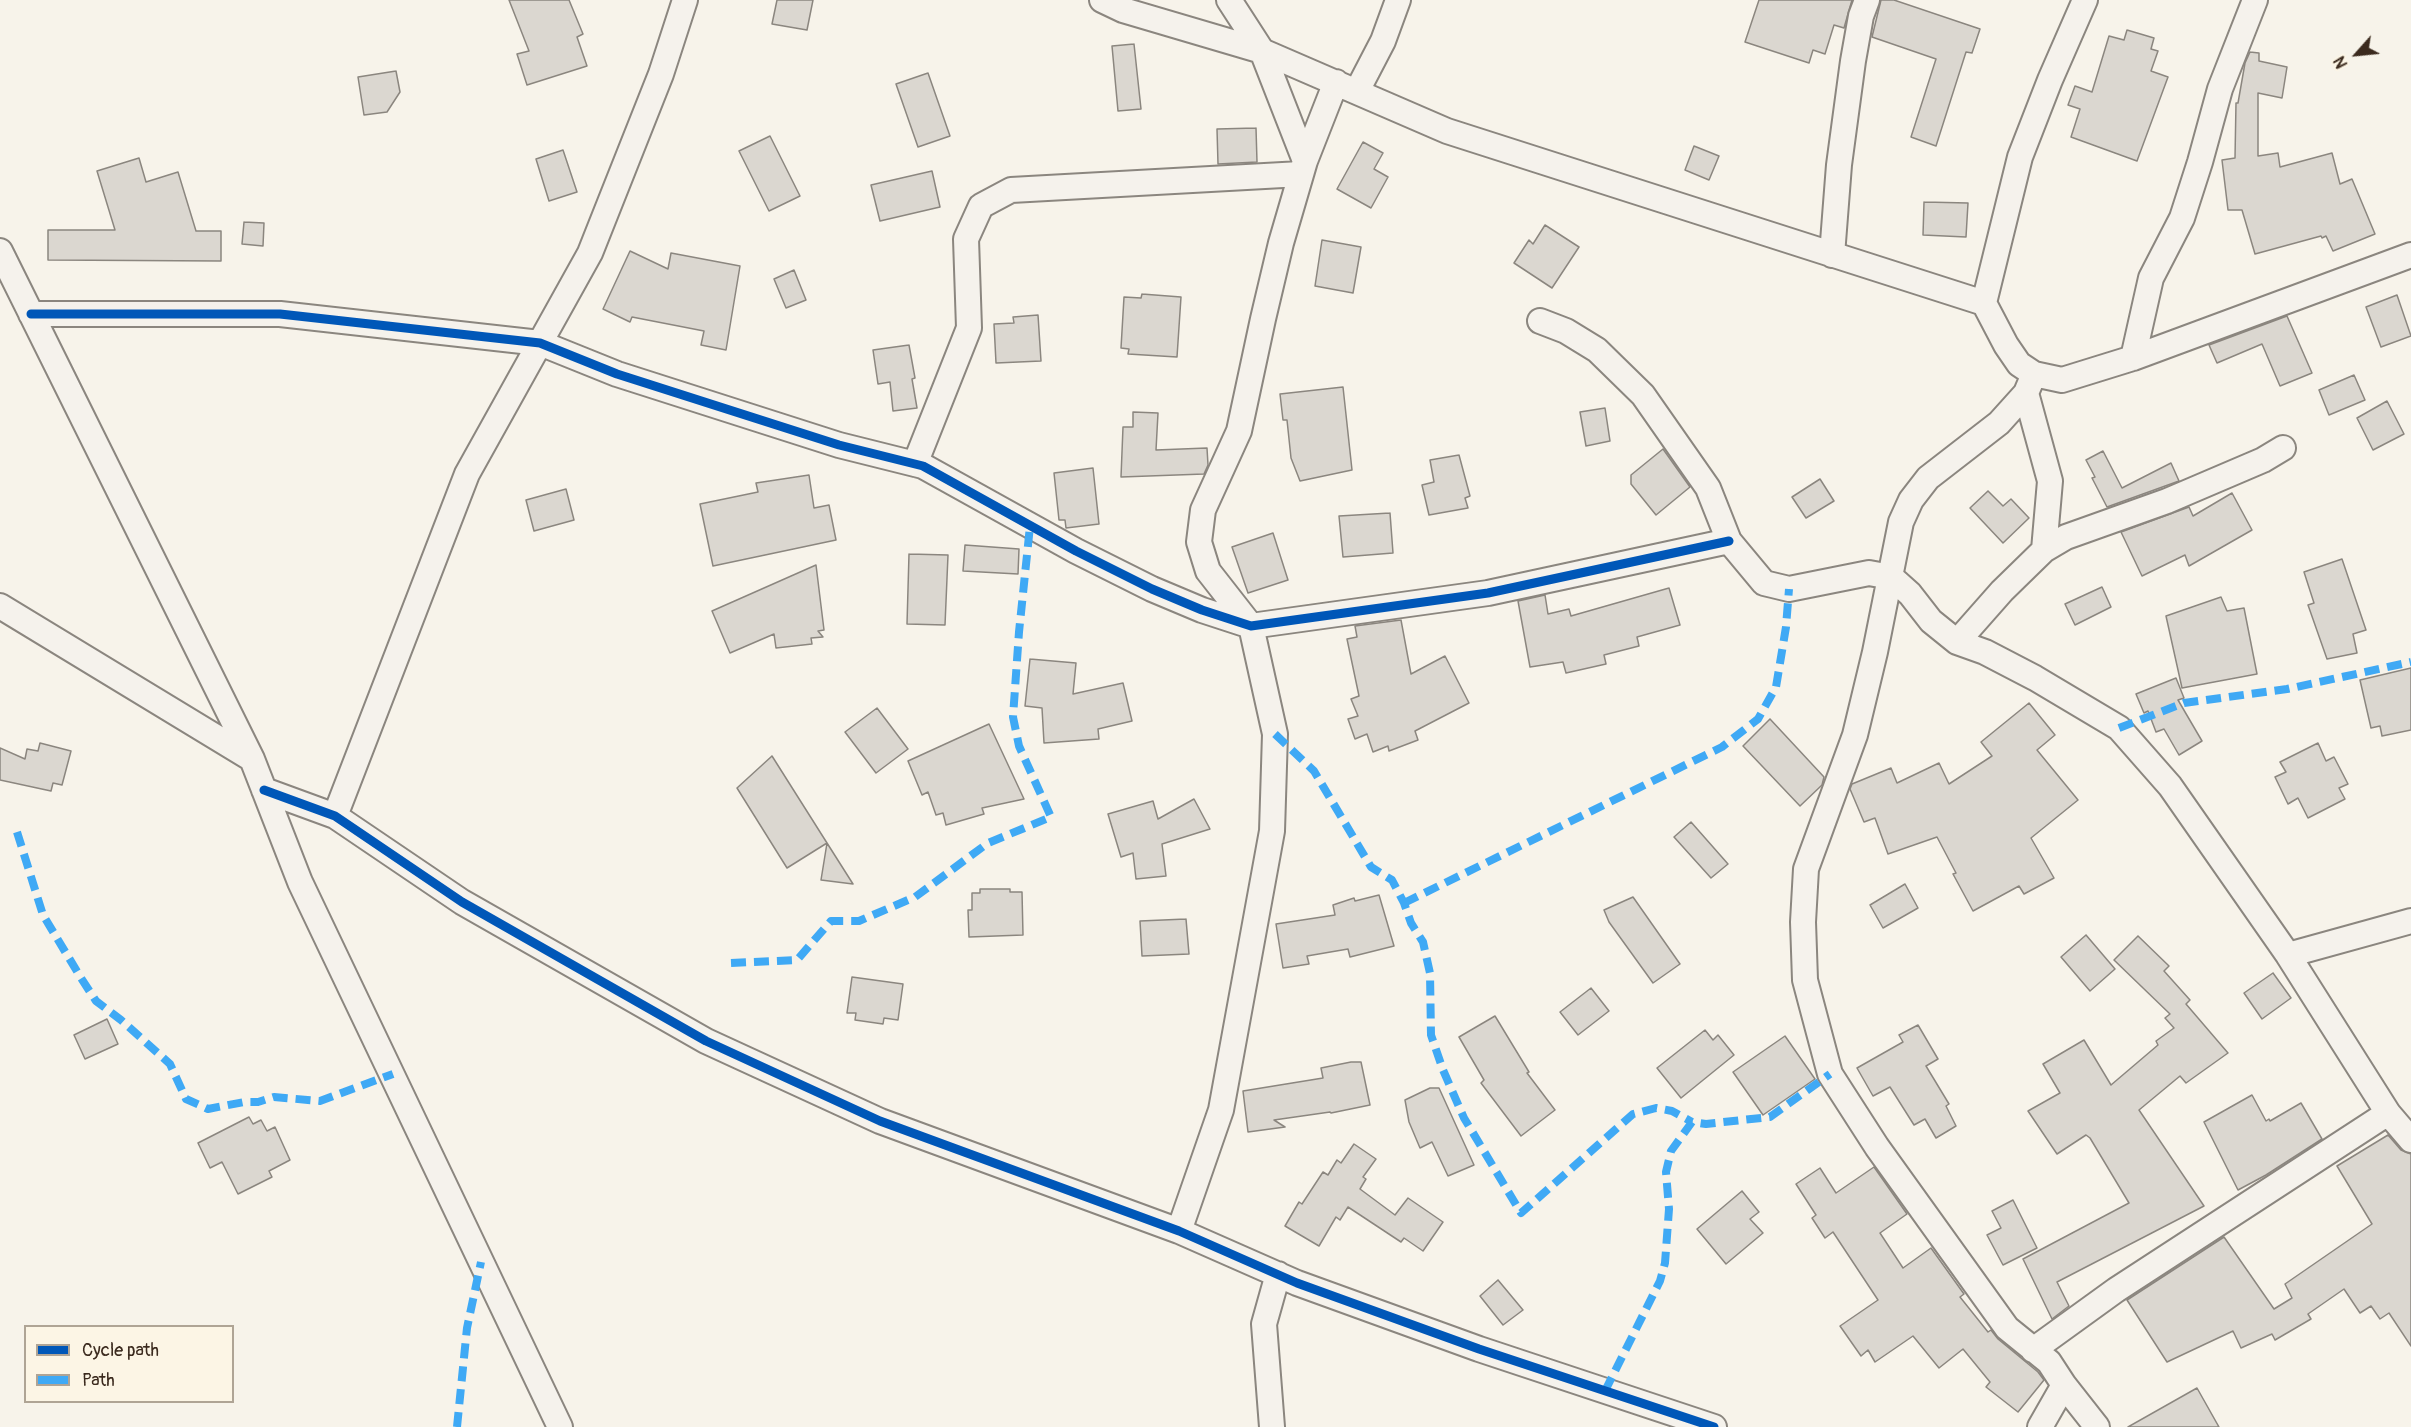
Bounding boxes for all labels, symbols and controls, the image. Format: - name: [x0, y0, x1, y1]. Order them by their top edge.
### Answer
- north arrow: [2327, 24, 2387, 84]
- text: N: [2330, 53, 2352, 72]
- legend: [24, 1325, 234, 1403]
- text: Cycle path: [82, 1339, 159, 1362]
- text: Path: [82, 1369, 115, 1392]

